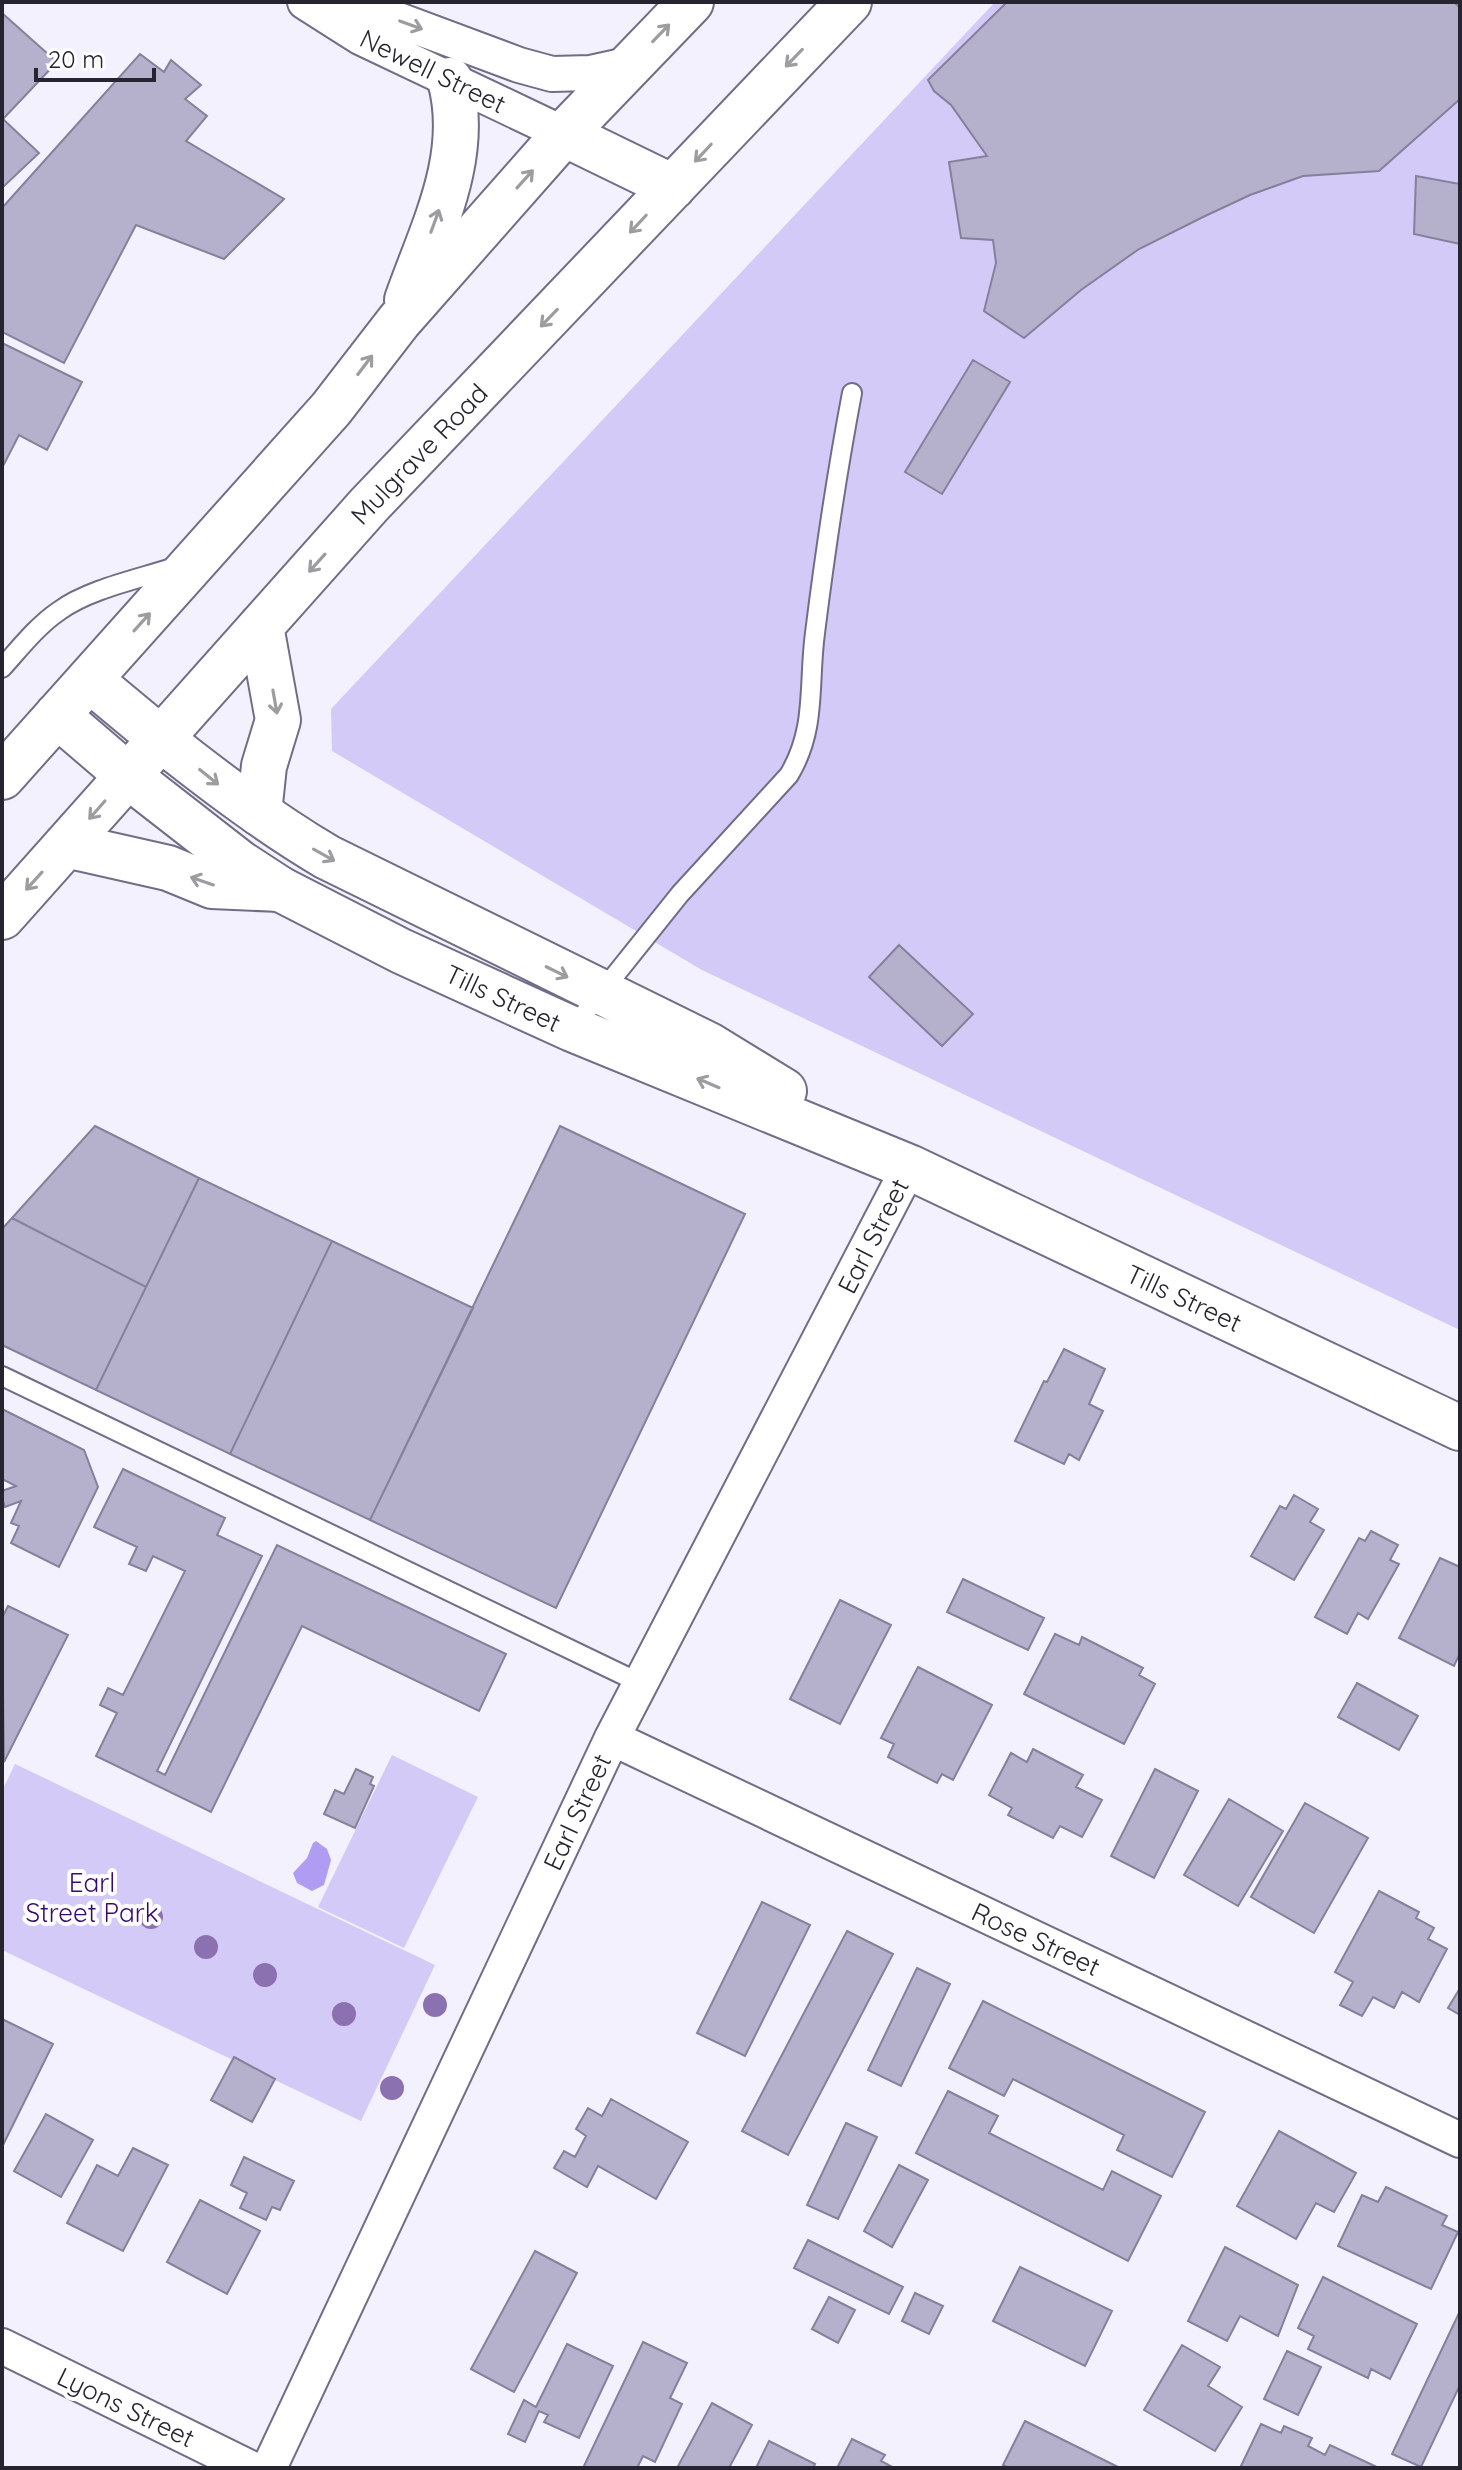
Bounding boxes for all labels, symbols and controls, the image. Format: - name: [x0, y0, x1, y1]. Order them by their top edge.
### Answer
- one-way arrow: [398, 18, 423, 33]
- street label: Newell Street: [355, 22, 511, 120]
- one-way arrow: [651, 24, 670, 43]
- scale bar: [36, 32, 154, 82]
- text: 20 m: [48, 44, 104, 74]
- one-way arrow: [785, 48, 804, 67]
- one-way arrow: [695, 143, 713, 163]
- one-way arrow: [516, 169, 534, 189]
- one-way arrow: [429, 209, 443, 234]
- one-way arrow: [629, 214, 647, 234]
- one-way arrow: [539, 308, 558, 328]
- one-way arrow: [357, 355, 374, 376]
- street label: Mulgrave Road: [343, 377, 495, 531]
- one-way arrow: [308, 553, 326, 573]
- one-way arrow: [133, 612, 151, 632]
- one-way arrow: [268, 689, 283, 715]
- one-way arrow: [198, 768, 219, 786]
- one-way arrow: [88, 800, 106, 820]
- one-way arrow: [312, 848, 335, 864]
- one-way arrow: [26, 870, 44, 890]
- one-way arrow: [190, 873, 215, 888]
- street label: Tills Street: [440, 957, 566, 1039]
- one-way arrow: [544, 965, 568, 980]
- one-way arrow: [696, 1075, 721, 1090]
- street label: Earl Street: [830, 1173, 916, 1299]
- street label: Tills Street: [1121, 1257, 1247, 1339]
- street label: Earl Street: [536, 1749, 618, 1875]
- park label: Earl Street Park: [25, 1866, 159, 1929]
- street label: Rose Street: [966, 1895, 1106, 1983]
- street label: Lyons Street: [52, 2360, 200, 2454]

